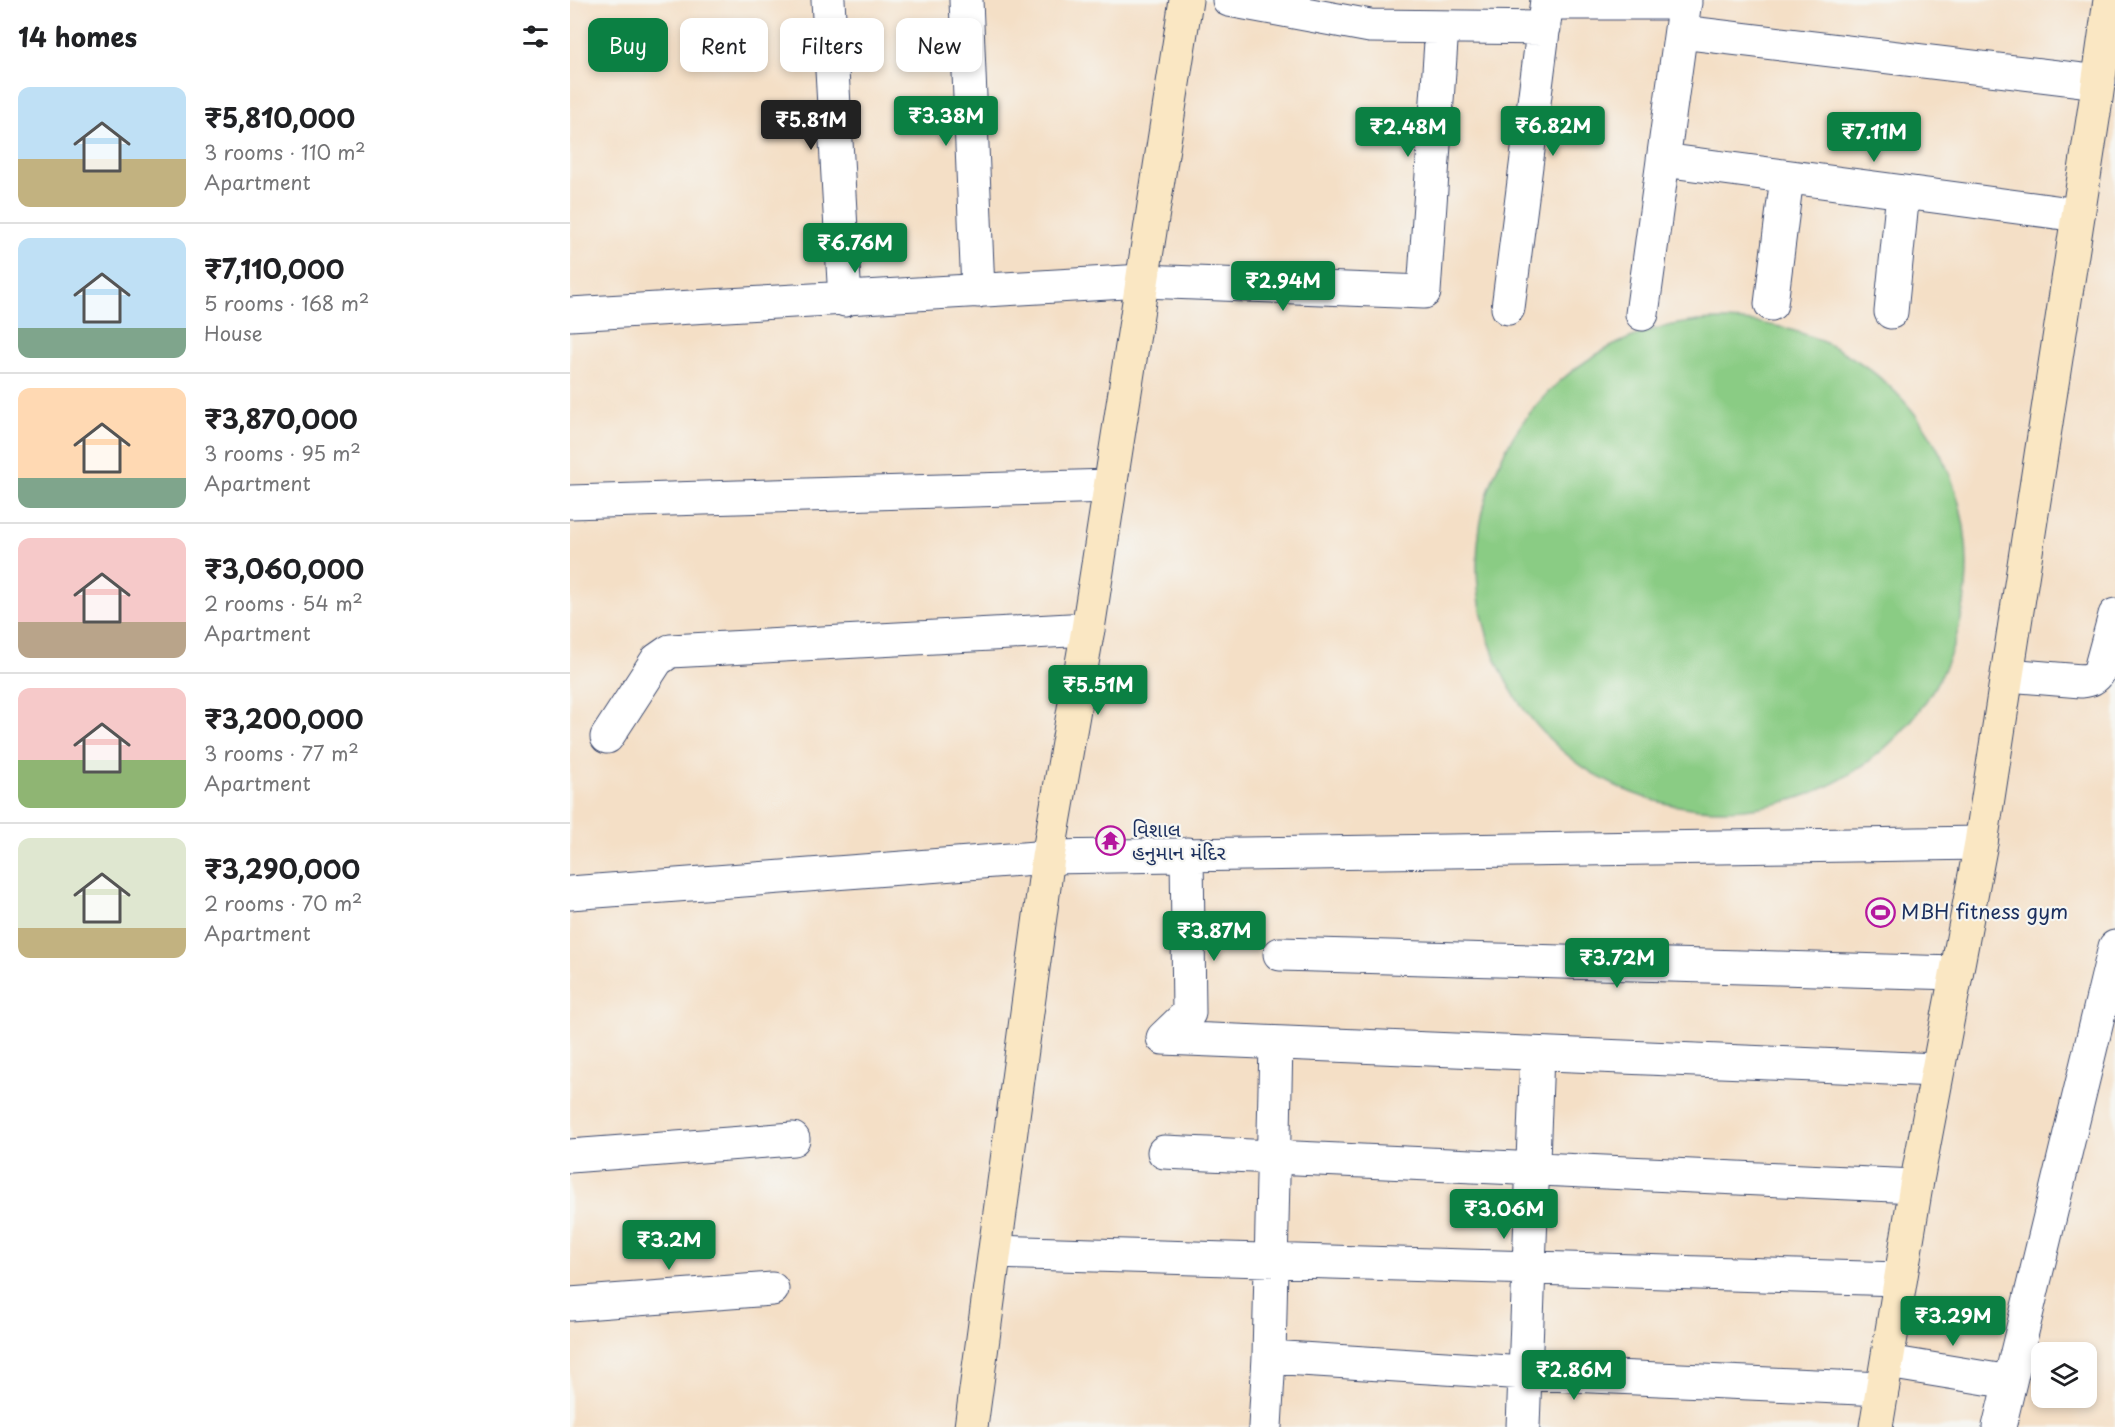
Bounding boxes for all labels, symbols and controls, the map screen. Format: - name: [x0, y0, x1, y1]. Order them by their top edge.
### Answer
- text: 14 homes: [18, 17, 137, 56]
- chip: Buy: [588, 18, 668, 72]
- chip: Rent: [680, 18, 768, 72]
- chip: Filters: [780, 18, 884, 72]
- chip: New: [896, 18, 982, 72]
- icon: filters: [519, 20, 552, 53]
- pin: ₹3.38M: [897, 96, 995, 147]
- text: ₹5,810,000: [204, 98, 355, 137]
- pin: ₹5.81M: [762, 100, 860, 151]
- text: ₹3.38M: [908, 100, 984, 130]
- text: ₹5.81M: [775, 104, 847, 134]
- pin: ₹6.82M: [1504, 106, 1602, 157]
- pin: ₹2.48M: [1359, 107, 1457, 158]
- text: ₹6.82M: [1515, 110, 1591, 140]
- icon: home: [66, 111, 138, 183]
- text: ₹2.48M: [1369, 111, 1447, 141]
- pin: ₹7.11M: [1825, 112, 1923, 163]
- text: ₹7.11M: [1841, 116, 1907, 146]
- text: 3 rooms · 110 m²: [204, 137, 366, 167]
- text: Apartment: [204, 167, 311, 197]
- pin: ₹6.76M: [806, 223, 904, 274]
- text: ₹6.76M: [817, 227, 893, 257]
- text: ₹7,110,000: [204, 249, 344, 288]
- pin: ₹2.94M: [1234, 261, 1332, 312]
- icon: home: [66, 262, 138, 334]
- text: ₹2.94M: [1245, 265, 1321, 295]
- text: 5 rooms · 168 m²: [204, 288, 369, 318]
- text: House: [204, 318, 263, 348]
- text: ₹3,870,000: [204, 399, 358, 438]
- icon: home: [66, 412, 138, 484]
- text: 3 rooms · 95 m²: [204, 438, 361, 468]
- text: Apartment: [204, 468, 311, 498]
- text: ₹3,060,000: [204, 549, 364, 588]
- icon: home: [66, 562, 138, 634]
- text: 2 rooms · 54 m²: [204, 588, 363, 618]
- text: Apartment: [204, 618, 311, 648]
- pin: ₹5.51M: [1049, 665, 1147, 716]
- text: ₹5.51M: [1062, 669, 1134, 699]
- text: ₹3,200,000: [204, 699, 364, 738]
- icon: home: [66, 712, 138, 784]
- text: 3 rooms · 77 m²: [204, 738, 359, 768]
- text: Apartment: [204, 768, 311, 798]
- place label: વિશાલ હનુમાન મંદિર: [1132, 814, 1226, 867]
- temple icon: વિશાલ હનુમાન મંદિર: [1095, 825, 1127, 857]
- text: ₹3,290,000: [204, 849, 360, 888]
- icon: home: [66, 862, 138, 934]
- text: 2 rooms · 70 m²: [204, 888, 362, 918]
- sports icon: MBH fitness gym: [1864, 896, 1896, 928]
- place label: MBH fitness gym: [1901, 896, 2068, 926]
- pin: ₹3.87M: [1165, 911, 1263, 962]
- text: ₹3.87M: [1177, 915, 1251, 945]
- text: Apartment: [204, 918, 311, 948]
- pin: ₹3.72M: [1568, 938, 1666, 989]
- text: ₹3.72M: [1579, 942, 1655, 972]
- pin: ₹3.06M: [1455, 1189, 1553, 1240]
- text: ₹3.06M: [1464, 1193, 1544, 1223]
- pin: ₹3.2M: [627, 1220, 711, 1271]
- text: ₹3.2M: [636, 1224, 702, 1254]
- pin: ₹3.29M: [1904, 1296, 2002, 1347]
- text: ₹3.29M: [1915, 1300, 1991, 1330]
- map controls: [2031, 1342, 2097, 1408]
- button: layers: [2031, 1342, 2097, 1408]
- pin: ₹2.86M: [1525, 1350, 1623, 1401]
- text: ₹2.86M: [1536, 1354, 1612, 1384]

